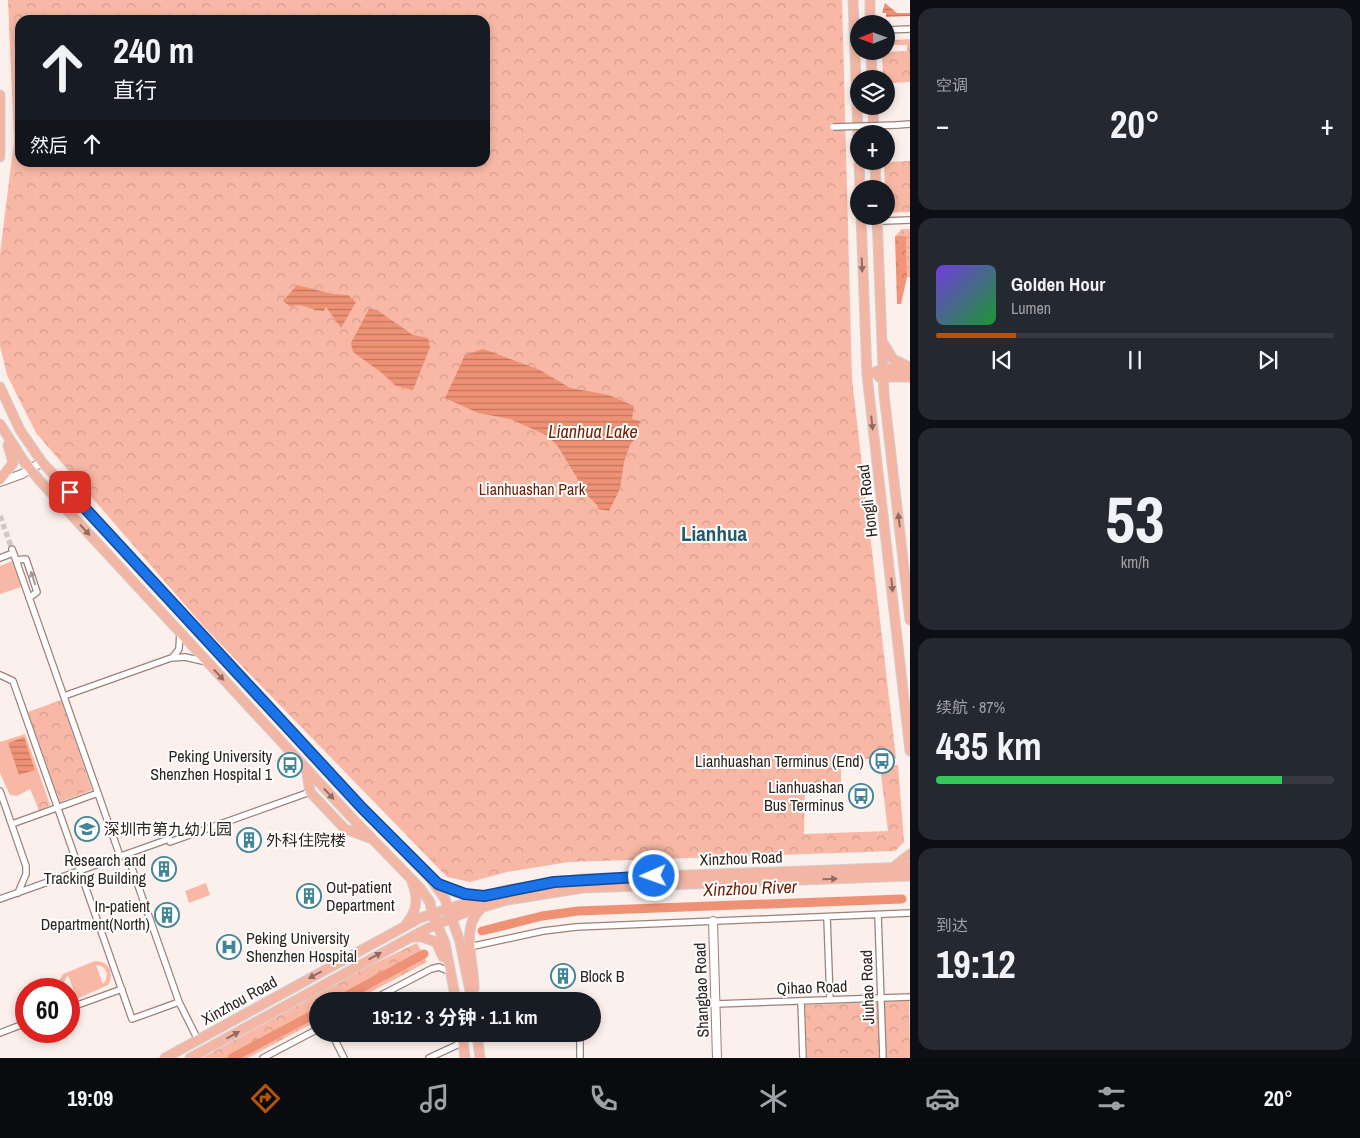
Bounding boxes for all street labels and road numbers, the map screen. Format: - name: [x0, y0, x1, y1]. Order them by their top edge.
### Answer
- street label: Hongli Road: [852, 463, 882, 539]
- street label: Xinzhou Road: [699, 846, 783, 870]
- street label: Shangbao Road: [688, 942, 714, 1038]
- street label: Jiuhao Road: [855, 949, 879, 1025]
- street label: Xinzhou Road: [197, 970, 281, 1030]
- street label: Qihao Road: [776, 975, 848, 999]

